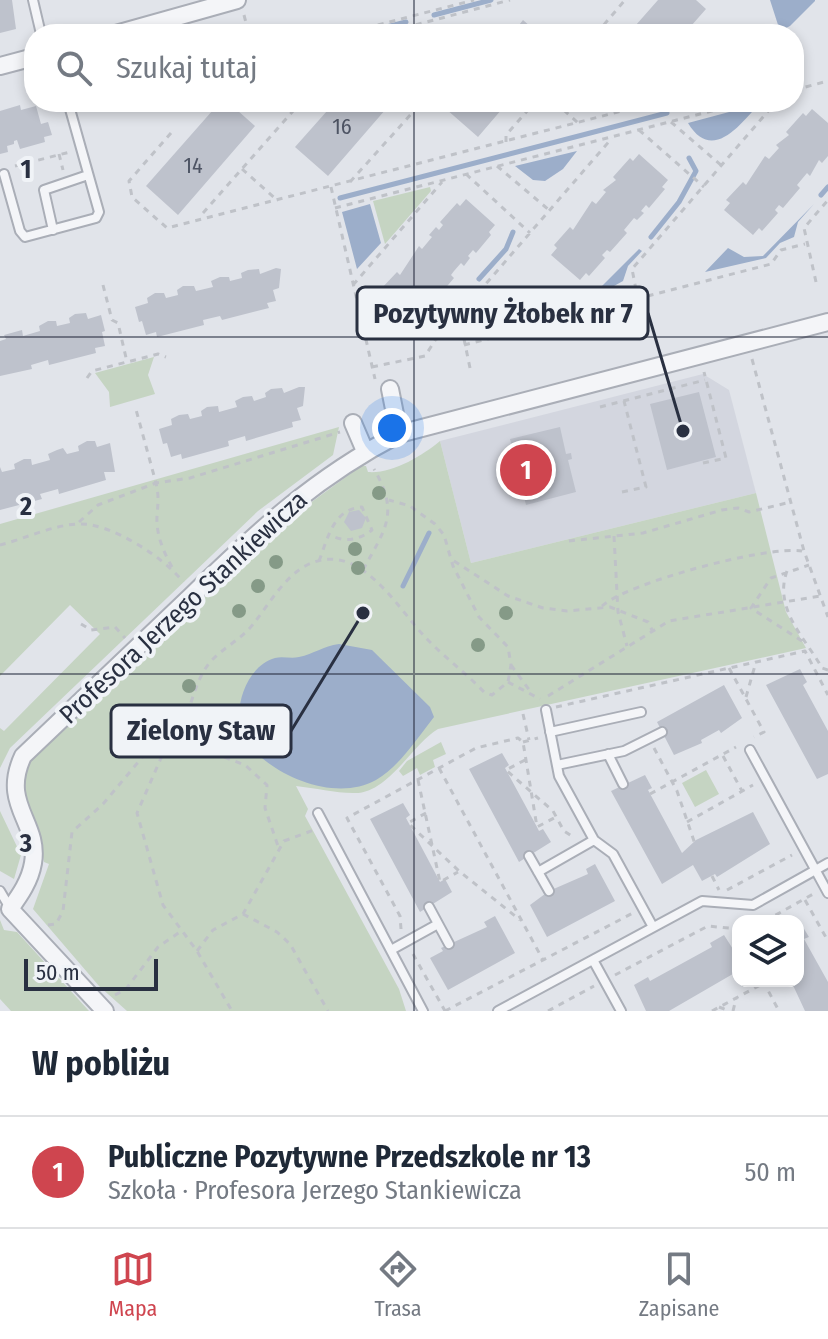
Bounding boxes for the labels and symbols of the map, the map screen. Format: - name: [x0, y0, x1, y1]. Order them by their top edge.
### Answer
- house number: 16: [332, 113, 352, 140]
- house number: 14: [183, 152, 203, 179]
- text: 1: [21, 154, 32, 185]
- callout: Pozytywny Żłobek nr 7: [357, 287, 648, 339]
- text: Pozytywny Żłobek nr 7: [373, 297, 633, 330]
- your location: [372, 408, 412, 448]
- pin: 1: [500, 440, 552, 500]
- street label: Profesora Jerzego Stankiewicza: [53, 484, 314, 730]
- text: 2: [19, 491, 32, 522]
- callout: Zielony Staw: [111, 705, 291, 757]
- text: Zielony Staw: [127, 714, 276, 747]
- text: 3: [19, 828, 32, 859]
- scale bar: [24, 955, 158, 991]

